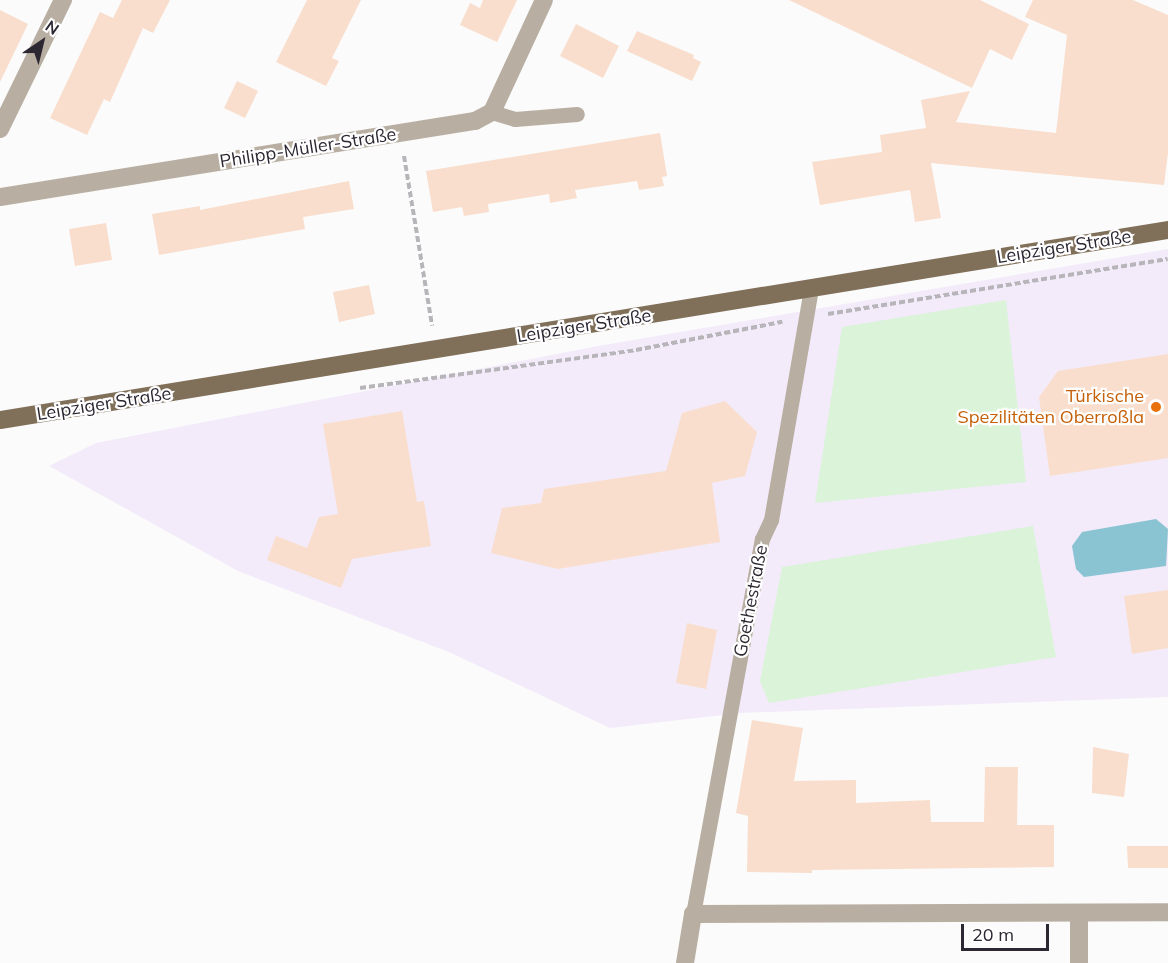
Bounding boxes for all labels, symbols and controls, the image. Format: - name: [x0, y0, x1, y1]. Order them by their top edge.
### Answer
- north arrow: [12, 12, 72, 72]
- text: N: [42, 16, 63, 39]
- street label: Philipp-Müller-Straße: [218, 123, 398, 173]
- street label: Leipziger Straße: [995, 226, 1133, 268]
- street label: Leipziger Straße: [515, 305, 653, 347]
- street label: Leipziger Straße: [35, 383, 173, 425]
- place label: Türkische Spezilitäten Oberroßla: [957, 386, 1144, 428]
- marker: Türkische Spezilitäten Oberroßla: [1149, 400, 1163, 414]
- street label: Goethestraße: [730, 543, 772, 659]
- scale bar: [964, 912, 1052, 950]
- text: 20 m: [972, 923, 1014, 946]

